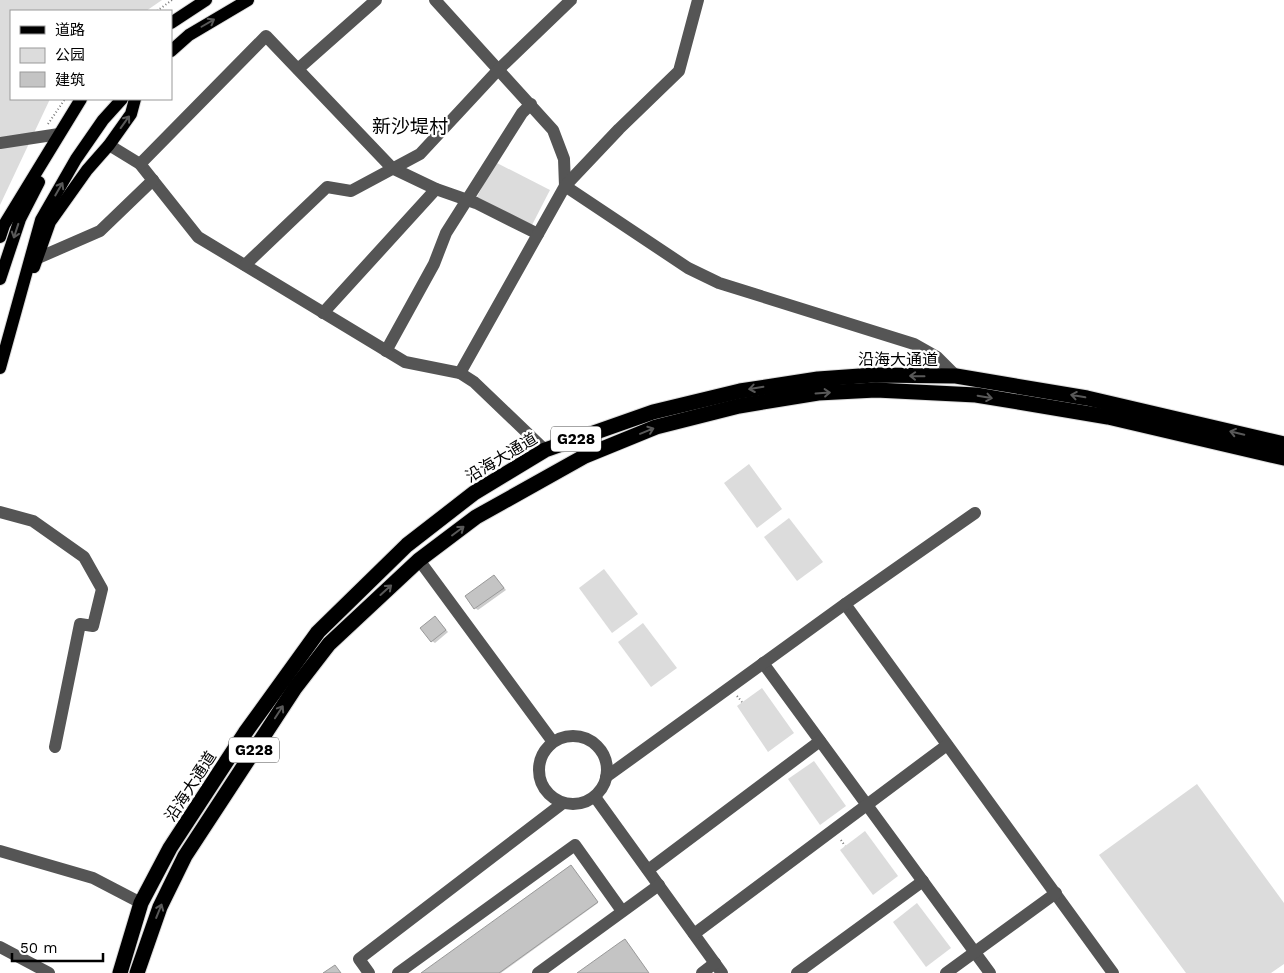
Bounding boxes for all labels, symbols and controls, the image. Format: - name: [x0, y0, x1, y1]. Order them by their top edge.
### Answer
- legend: [10, 10, 172, 100]
- one-way arrow: [201, 18, 215, 28]
- text: 道路: [55, 21, 85, 39]
- text: 公园: [55, 46, 85, 64]
- text: 建筑: [55, 71, 85, 89]
- one-way arrow: [120, 115, 130, 129]
- district label: 新沙堤村: [372, 115, 448, 138]
- one-way arrow: [54, 183, 64, 197]
- one-way arrow: [11, 222, 20, 238]
- street label: 沿海大通道: [858, 350, 938, 369]
- one-way arrow: [910, 371, 926, 380]
- one-way arrow: [748, 384, 764, 394]
- one-way arrow: [815, 388, 831, 398]
- one-way arrow: [1071, 391, 1087, 401]
- one-way arrow: [977, 392, 993, 402]
- road number: G228: [551, 426, 601, 452]
- one-way arrow: [639, 426, 654, 435]
- one-way arrow: [1229, 428, 1245, 437]
- street label: 沿海大通道: [462, 429, 540, 486]
- one-way arrow: [451, 526, 465, 536]
- one-way arrow: [379, 585, 392, 596]
- one-way arrow: [274, 706, 284, 720]
- road number: G228: [229, 738, 279, 762]
- street label: 沿海大通道: [161, 748, 220, 825]
- one-way arrow: [155, 904, 164, 919]
- scale bar: [12, 930, 104, 962]
- text: 50 m: [20, 939, 57, 957]

